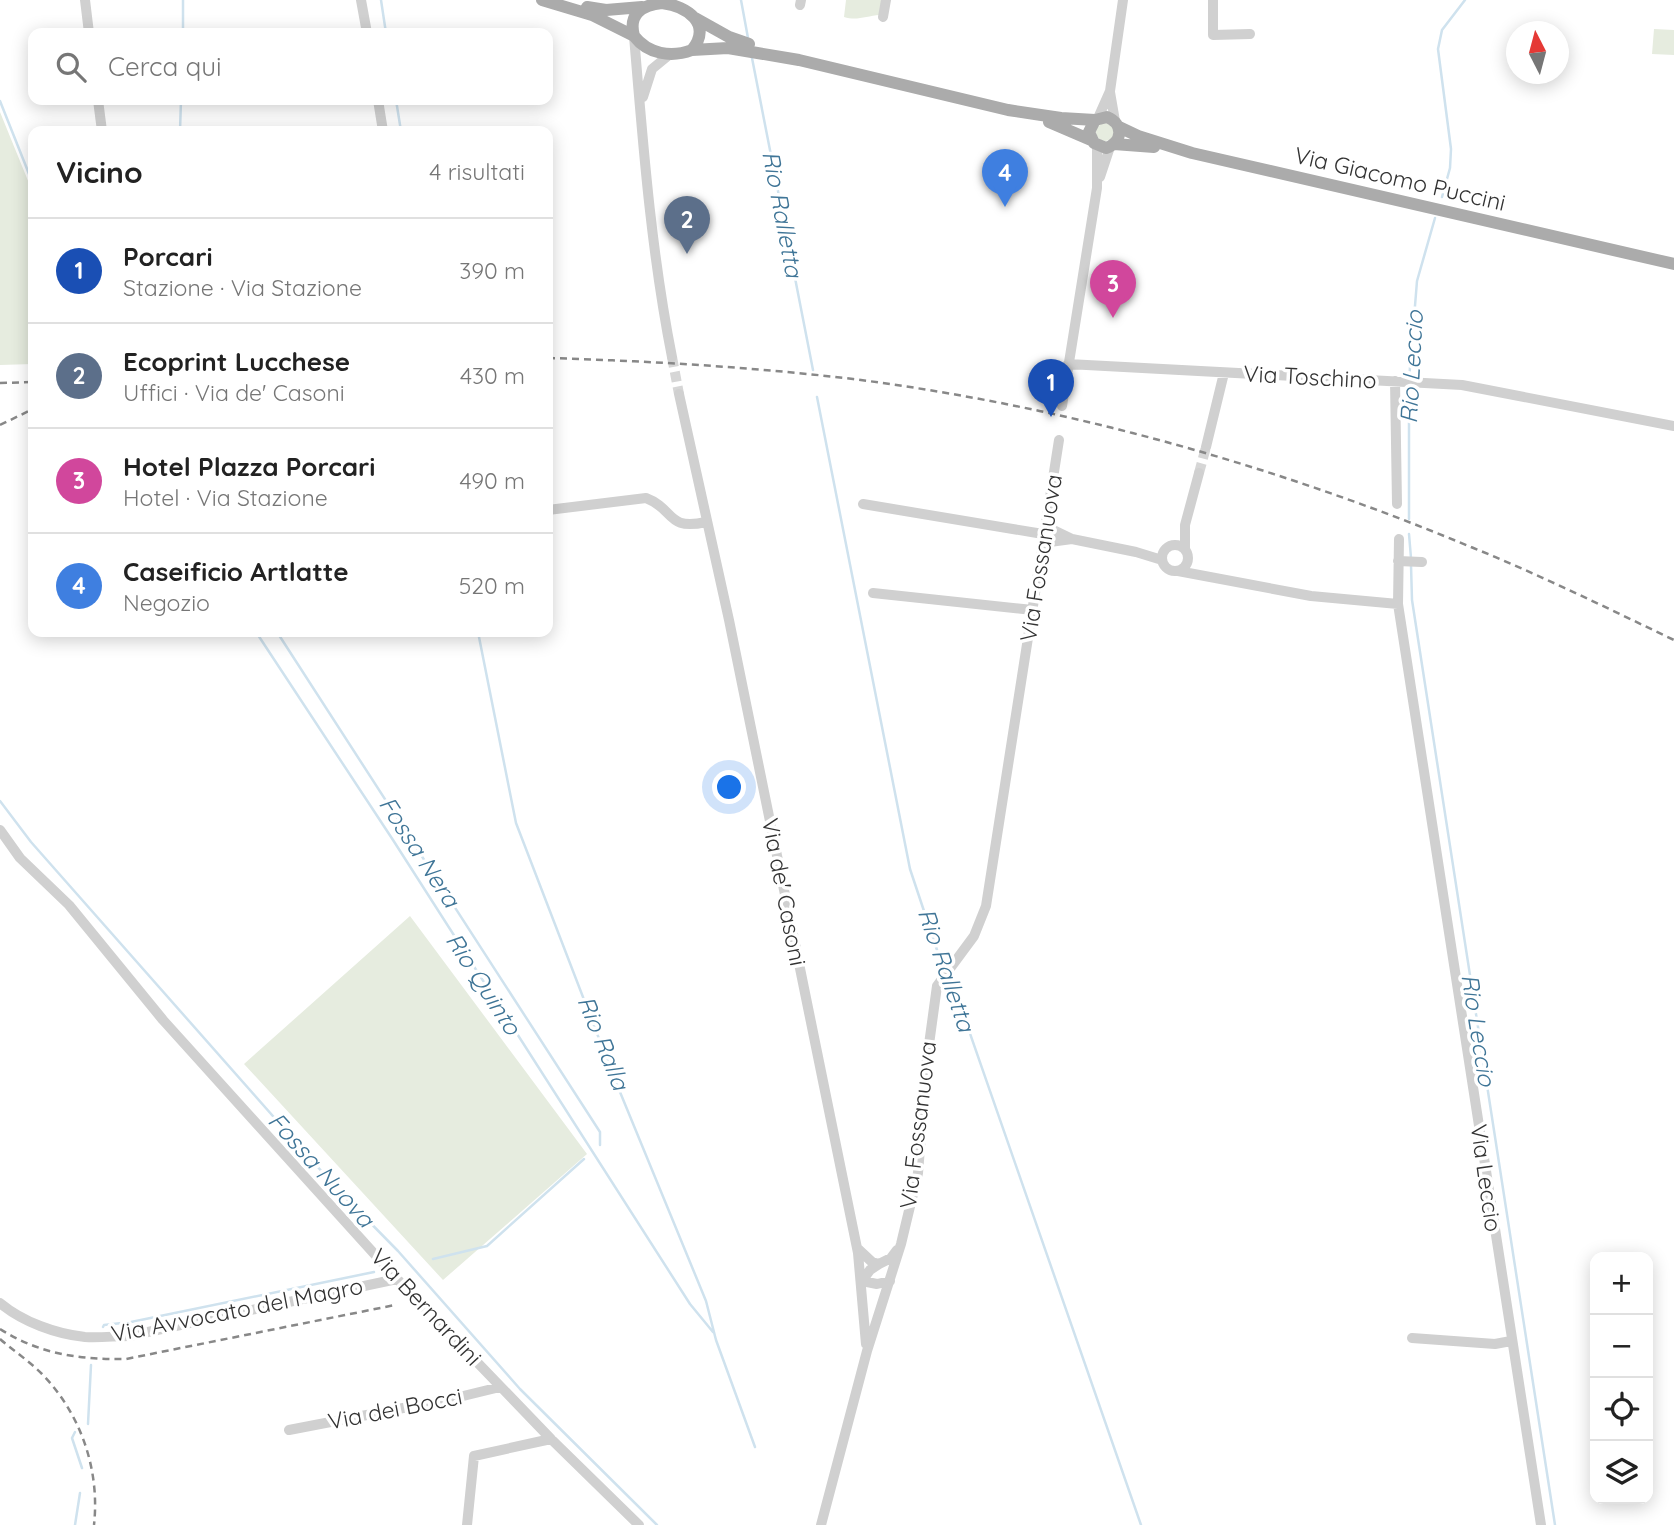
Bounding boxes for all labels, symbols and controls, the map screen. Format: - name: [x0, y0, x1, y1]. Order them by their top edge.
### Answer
- north arrow: [1506, 21, 1569, 84]
- search box: [28, 28, 553, 105]
- icon: search: [52, 48, 90, 86]
- text: Cerca qui: [108, 50, 222, 83]
- street label: Via Giacomo Puccini: [1292, 140, 1509, 217]
- water label: Rio Ralletta: [756, 148, 810, 281]
- pin: 4: [982, 149, 1028, 207]
- text: Vicino: [56, 153, 143, 191]
- text: 4 risultati: [429, 157, 525, 186]
- pin: 2: [664, 196, 710, 254]
- text: Porcari: [123, 240, 213, 273]
- text: 1: [75, 256, 83, 285]
- text: 390 m: [459, 256, 525, 285]
- pin: 3: [1090, 260, 1136, 318]
- text: Stazione · Via Stazione: [123, 273, 362, 302]
- water label: Rio Leccio: [1393, 308, 1429, 424]
- text: Ecoprint Lucchese: [123, 345, 350, 378]
- pin: 1: [1028, 359, 1074, 417]
- street label: Via Toschino: [1243, 359, 1377, 394]
- text: 2: [72, 361, 86, 390]
- text: 430 m: [460, 361, 525, 390]
- text: Uffici · Via de' Casoni: [123, 378, 345, 407]
- text: Hotel Plazza Porcari: [123, 450, 376, 483]
- text: 3: [73, 466, 85, 495]
- text: 490 m: [460, 466, 525, 495]
- street label: Via Fossanuova: [1013, 472, 1068, 644]
- text: Hotel · Via Stazione: [123, 483, 328, 512]
- text: Caseificio Artlatte: [123, 555, 349, 588]
- text: 4: [72, 571, 86, 600]
- text: 520 m: [459, 571, 525, 600]
- text: Negozio: [123, 588, 210, 617]
- your location: [712, 770, 746, 804]
- water label: Fossa Nera: [373, 790, 468, 914]
- street label: Via de' Casoni: [756, 816, 813, 968]
- water label: Rio Ralletta: [912, 904, 982, 1037]
- water label: Rio Quinto: [440, 927, 529, 1042]
- water label: Rio Leccio: [1455, 972, 1503, 1090]
- water label: Rio Ralla: [572, 991, 637, 1095]
- street label: Via Fossanuova: [893, 1039, 942, 1211]
- water label: Fossa Nuova: [262, 1106, 382, 1234]
- street label: Via Leccio: [1465, 1122, 1508, 1234]
- street label: Via Bernardini: [365, 1242, 488, 1371]
- map controls: [1590, 1252, 1653, 1504]
- button: +: [1590, 1252, 1653, 1315]
- street label: Via Avvocato del Magro: [109, 1271, 365, 1348]
- button: −: [1590, 1315, 1653, 1378]
- button: locate: [1590, 1378, 1653, 1441]
- street label: Via dei Bocci: [325, 1381, 465, 1436]
- button: layers: [1590, 1441, 1653, 1504]

